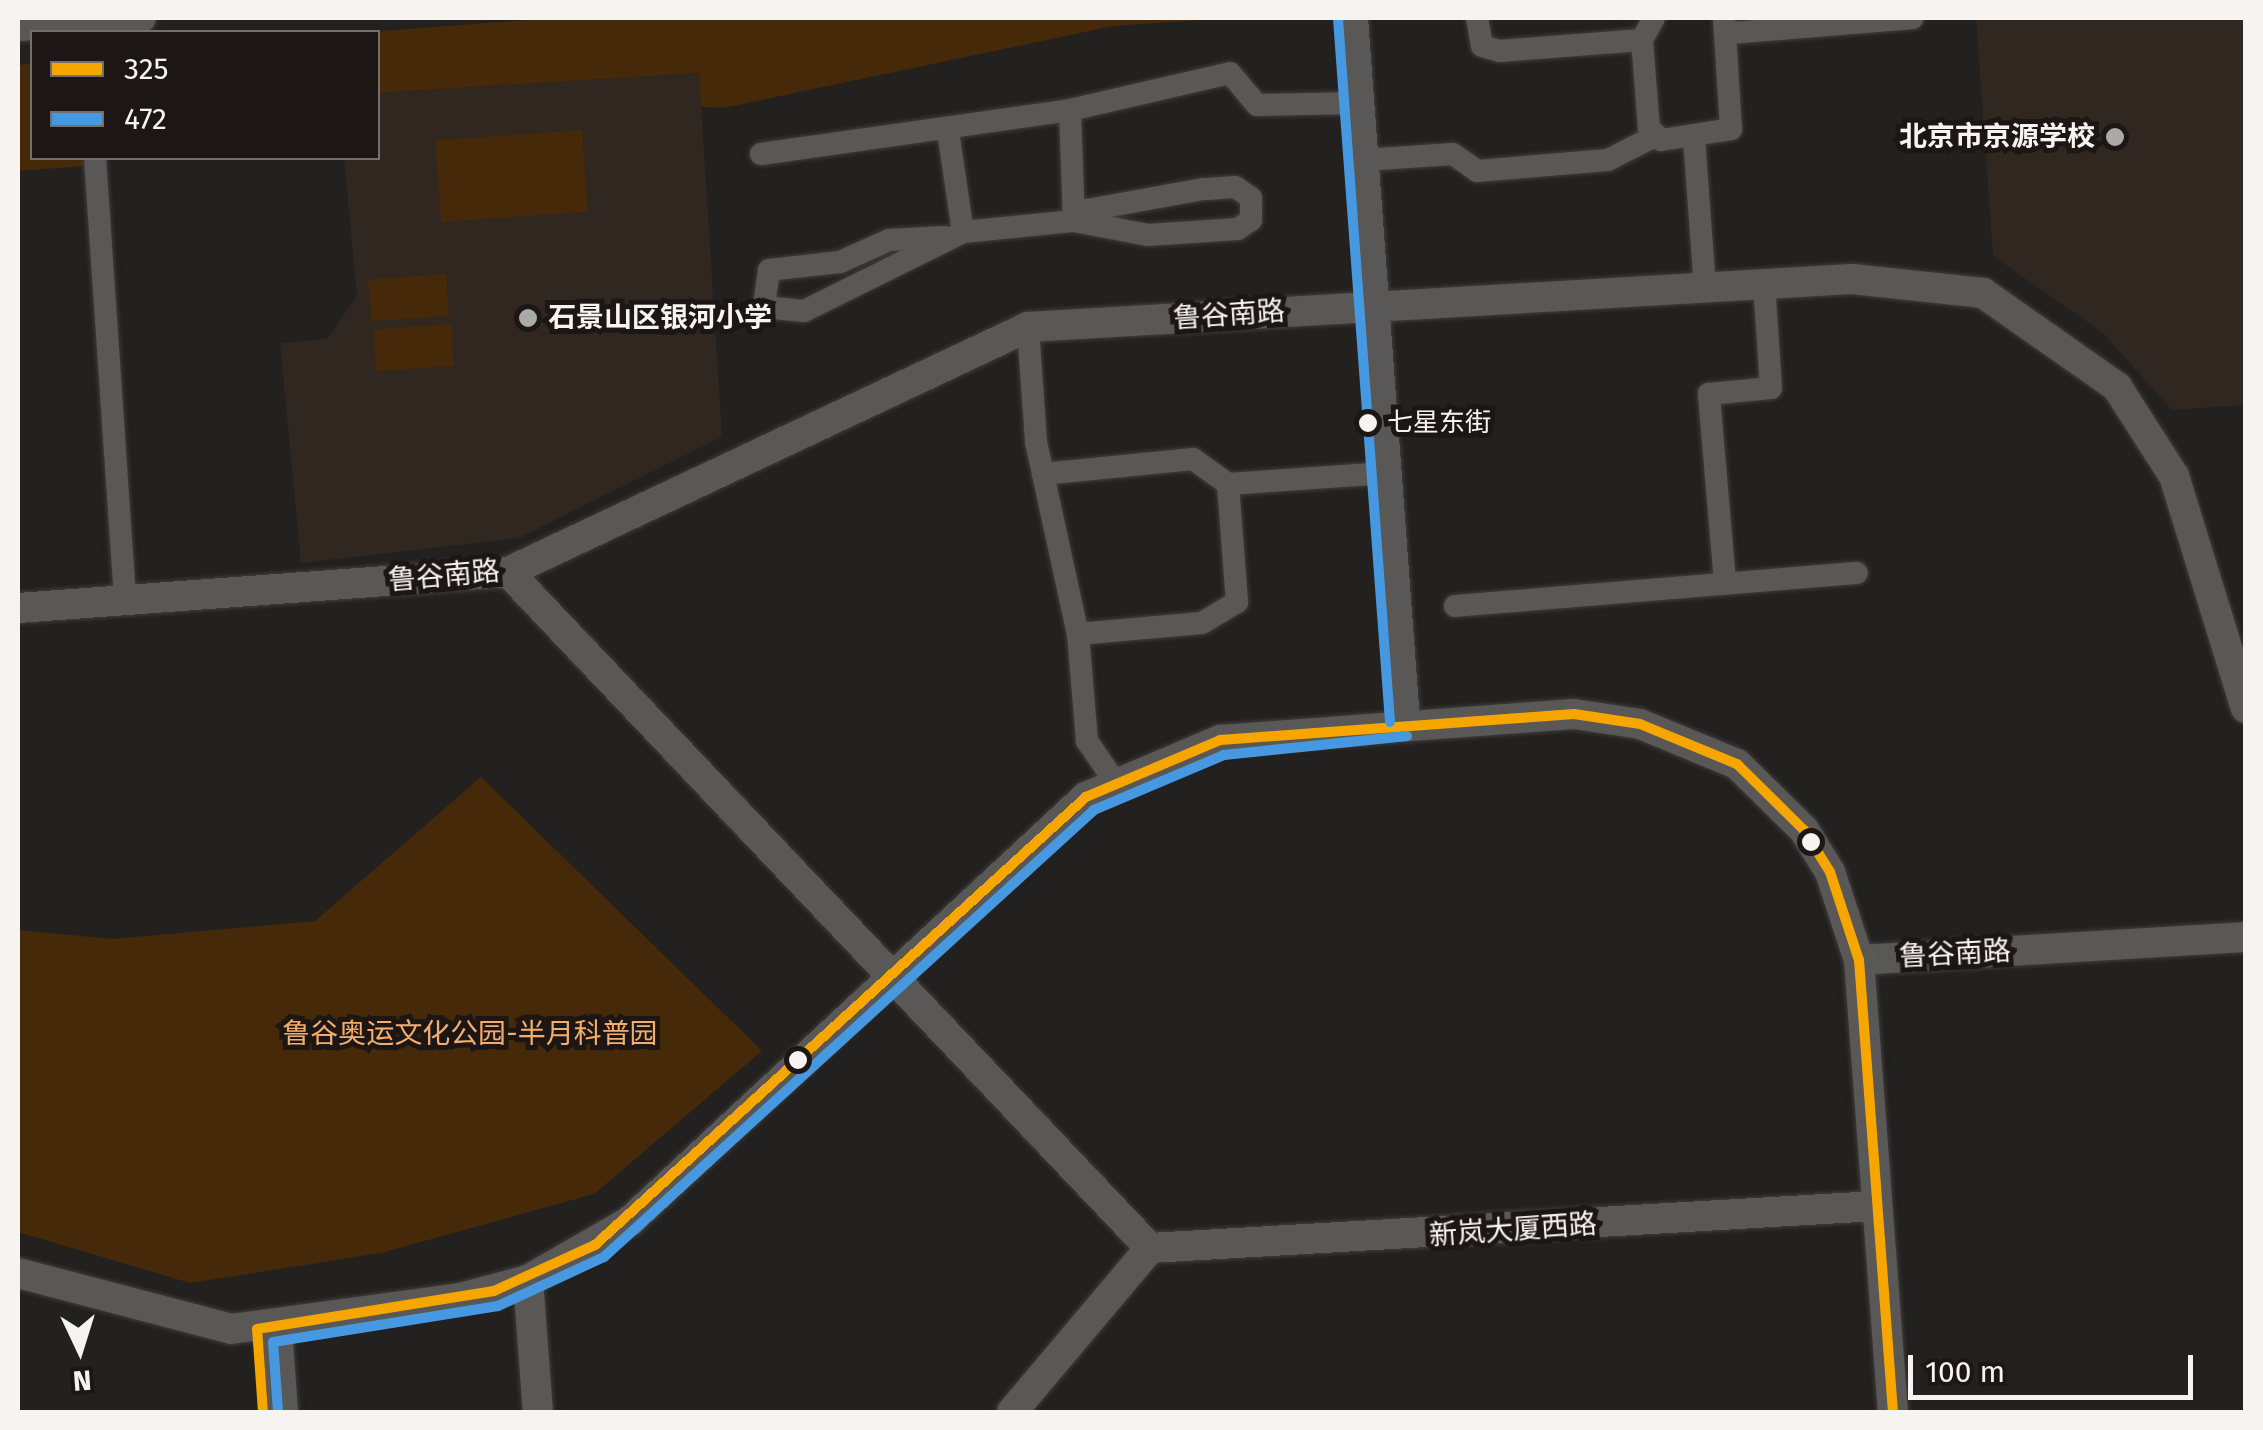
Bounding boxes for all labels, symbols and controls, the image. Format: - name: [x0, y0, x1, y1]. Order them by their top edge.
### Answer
- legend: [30, 30, 380, 160]
- text: 325: [124, 51, 169, 87]
- text: 472: [124, 101, 167, 137]
- place label: 北京市京源学校: [1899, 120, 2095, 154]
- marker: 北京市京源学校: [2104, 126, 2126, 148]
- street label: 鲁谷南路: [1172, 294, 1286, 336]
- place label: 石景山区银河小学: [548, 301, 772, 335]
- marker: 石景山区银河小学: [517, 307, 539, 329]
- place label: 七星东街: [1387, 407, 1491, 439]
- marker: 七星东街: [1358, 413, 1378, 433]
- street label: 鲁谷南路: [387, 554, 501, 598]
- unlabelled marker: [1801, 832, 1821, 852]
- street label: 鲁谷南路: [1898, 934, 2012, 974]
- park label: 鲁谷奥运文化公园-半月科普园: [282, 1017, 658, 1051]
- unlabelled marker: [788, 1050, 808, 1070]
- street label: 新岚大厦西路: [1428, 1207, 1598, 1253]
- north arrow: [30, 1300, 130, 1400]
- scale bar: [1913, 1335, 2198, 1397]
- text: 100 m: [1925, 1354, 2005, 1390]
- text: N: [72, 1363, 93, 1398]

